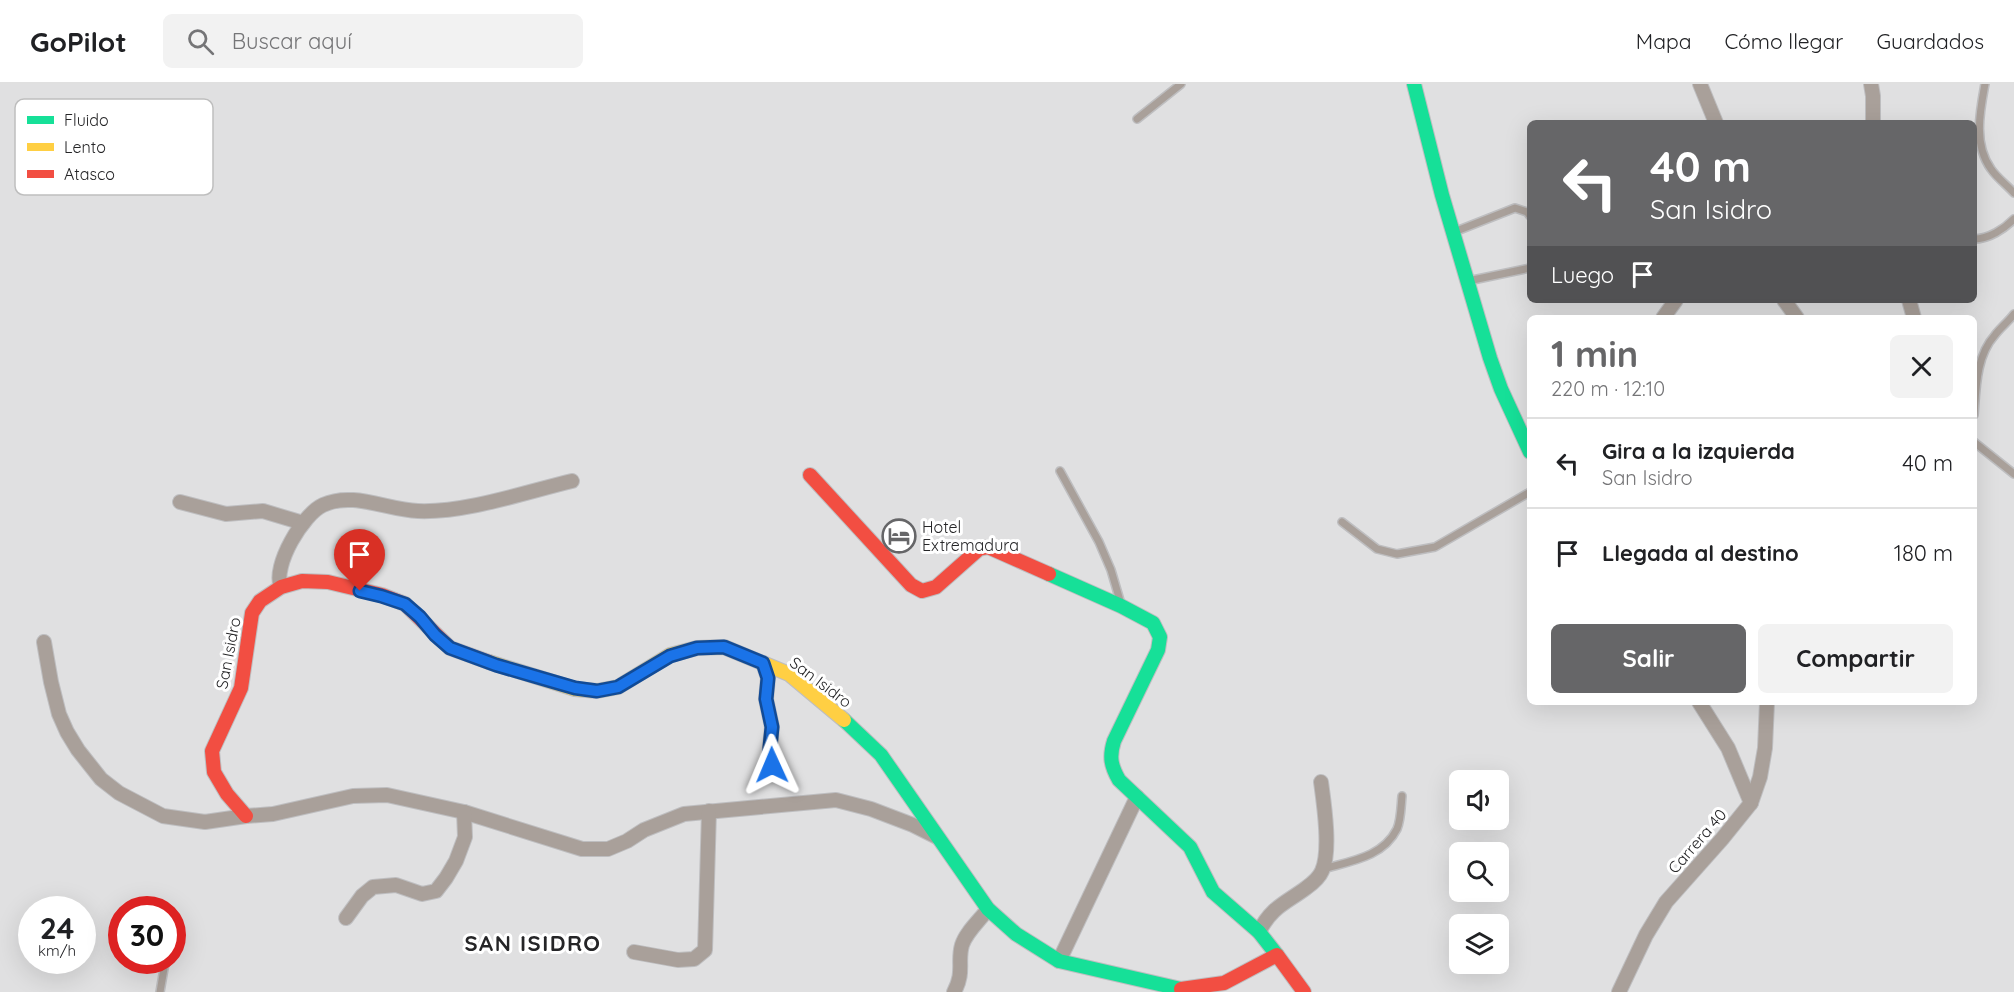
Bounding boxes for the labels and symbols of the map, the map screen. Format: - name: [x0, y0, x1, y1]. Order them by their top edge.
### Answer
- legend: [15, 99, 213, 195]
- text: Fluido: [64, 110, 109, 130]
- text: Lento: [64, 137, 106, 157]
- text: Atasco: [64, 164, 115, 184]
- place label: Hotel Extremadura: [922, 517, 1019, 555]
- hotel icon: Hotel Extremadura: [881, 518, 917, 554]
- pin: [334, 529, 385, 591]
- street label: San Isidro: [211, 616, 245, 690]
- street label: San Isidro: [786, 652, 856, 712]
- position arrow: [740, 733, 804, 797]
- street label: Carrera 40: [1663, 805, 1731, 877]
- speed limit sign: 30: [108, 896, 186, 974]
- district label: SAN ISIDRO: [464, 929, 602, 957]

